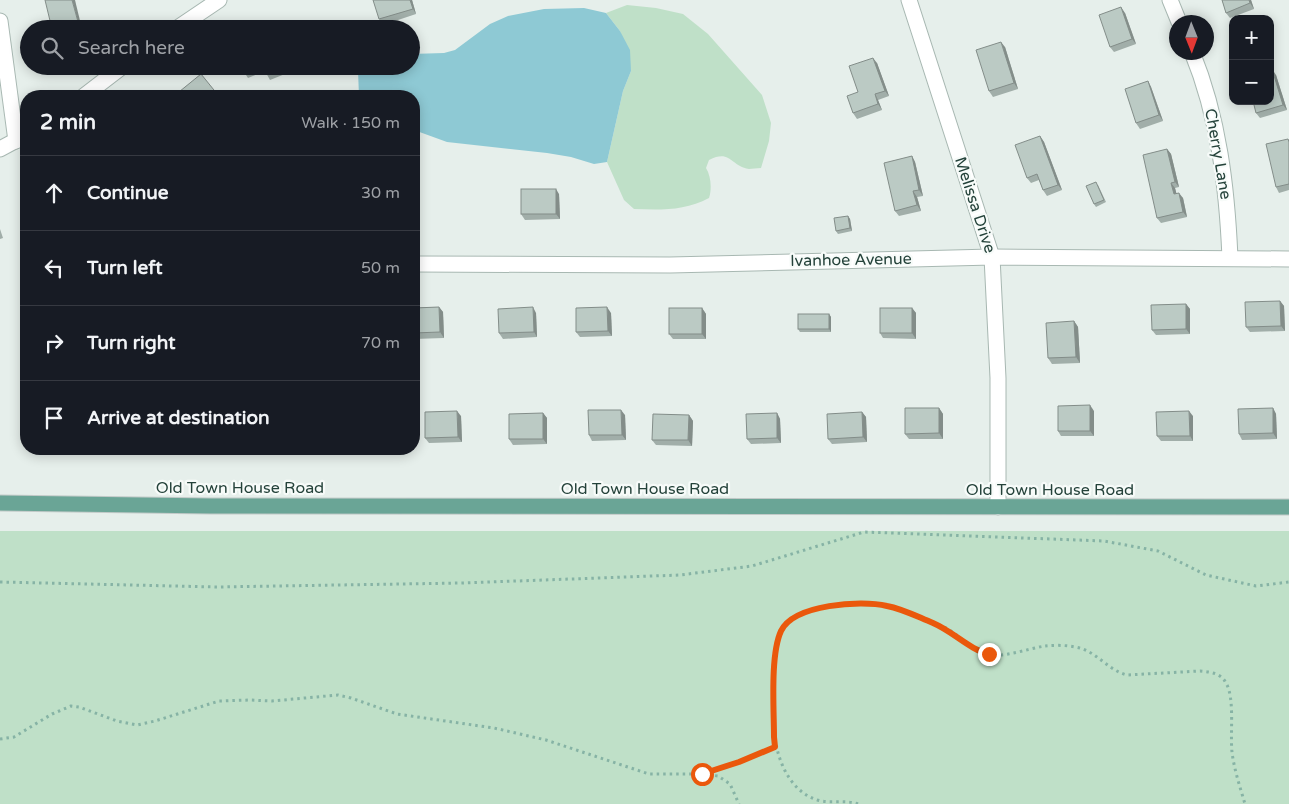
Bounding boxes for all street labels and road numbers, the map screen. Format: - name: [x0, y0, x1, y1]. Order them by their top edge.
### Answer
- street label: Cherry Lane: [1200, 107, 1236, 201]
- street label: Melissa Drive: [950, 154, 1000, 256]
- street label: Ivanhoe Avenue: [790, 249, 912, 271]
- street label: Old Town House Road: [156, 478, 324, 498]
- street label: Old Town House Road: [561, 479, 729, 499]
- street label: Old Town House Road: [966, 480, 1134, 500]

